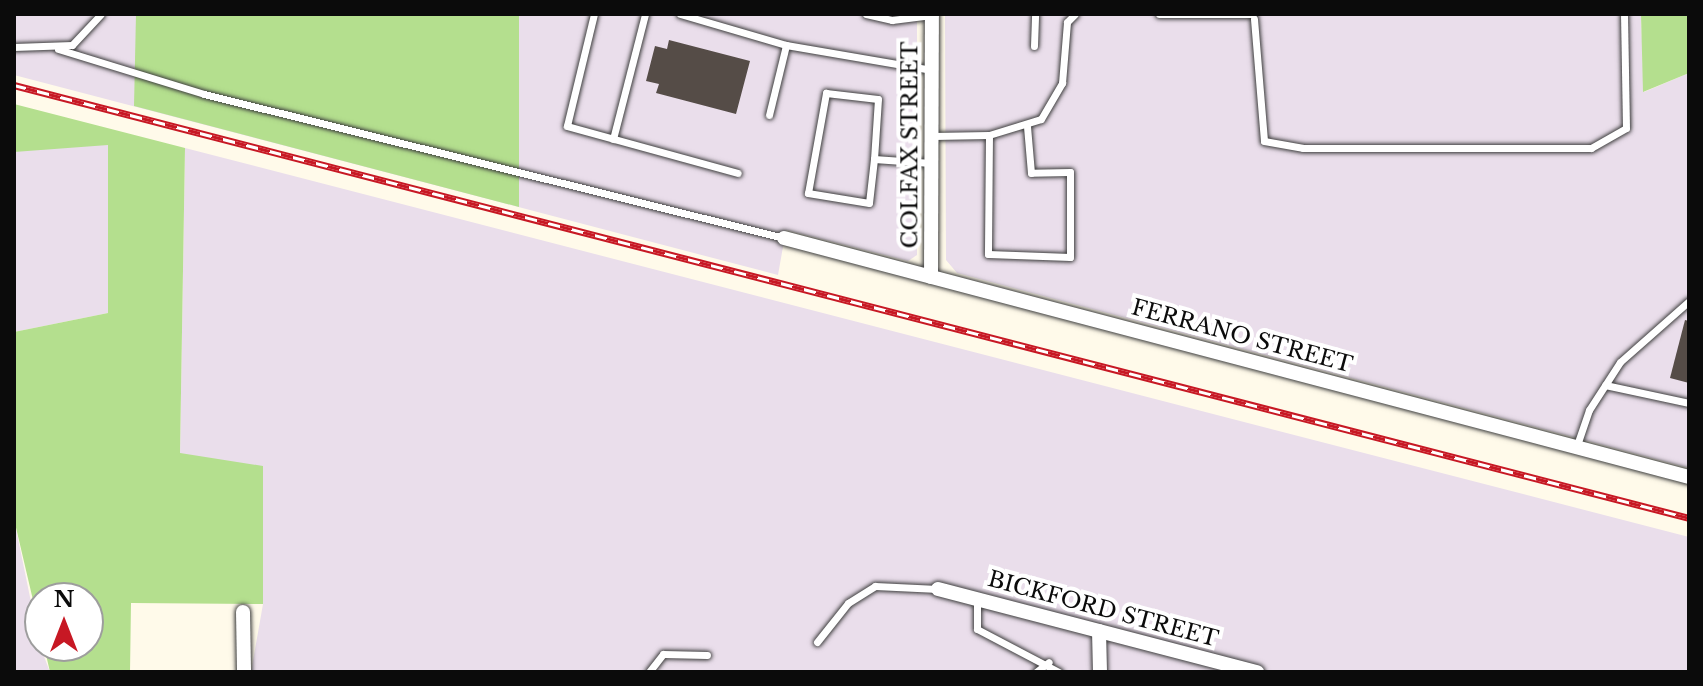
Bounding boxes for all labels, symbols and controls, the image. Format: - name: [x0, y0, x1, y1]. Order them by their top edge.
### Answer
- street label: COLFAX STREET: [897, 41, 923, 249]
- street label: FERRANO STREET: [1129, 294, 1355, 378]
- street label: BICKFORD STREET: [985, 566, 1221, 652]
- north arrow: [24, 582, 104, 662]
- text: N: [54, 586, 74, 613]

